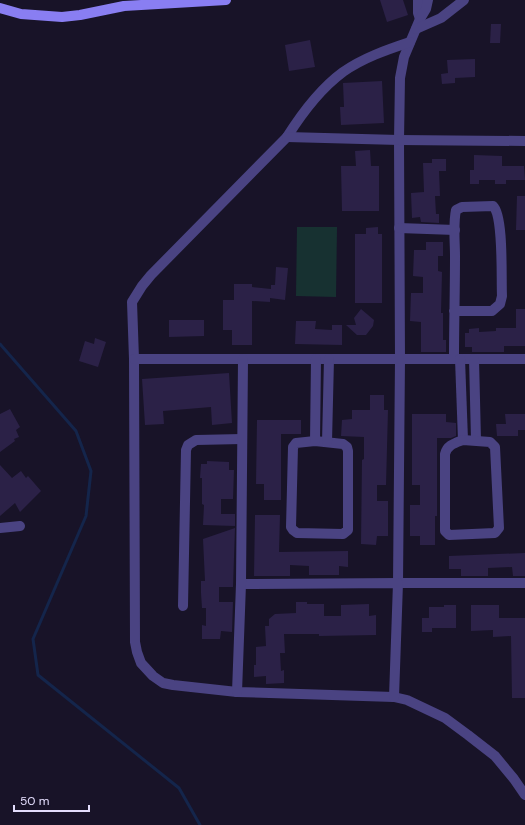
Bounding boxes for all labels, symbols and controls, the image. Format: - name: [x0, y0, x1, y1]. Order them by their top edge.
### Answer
- scale bar: [14, 787, 89, 813]
- text: 50 m: [20, 793, 49, 809]

